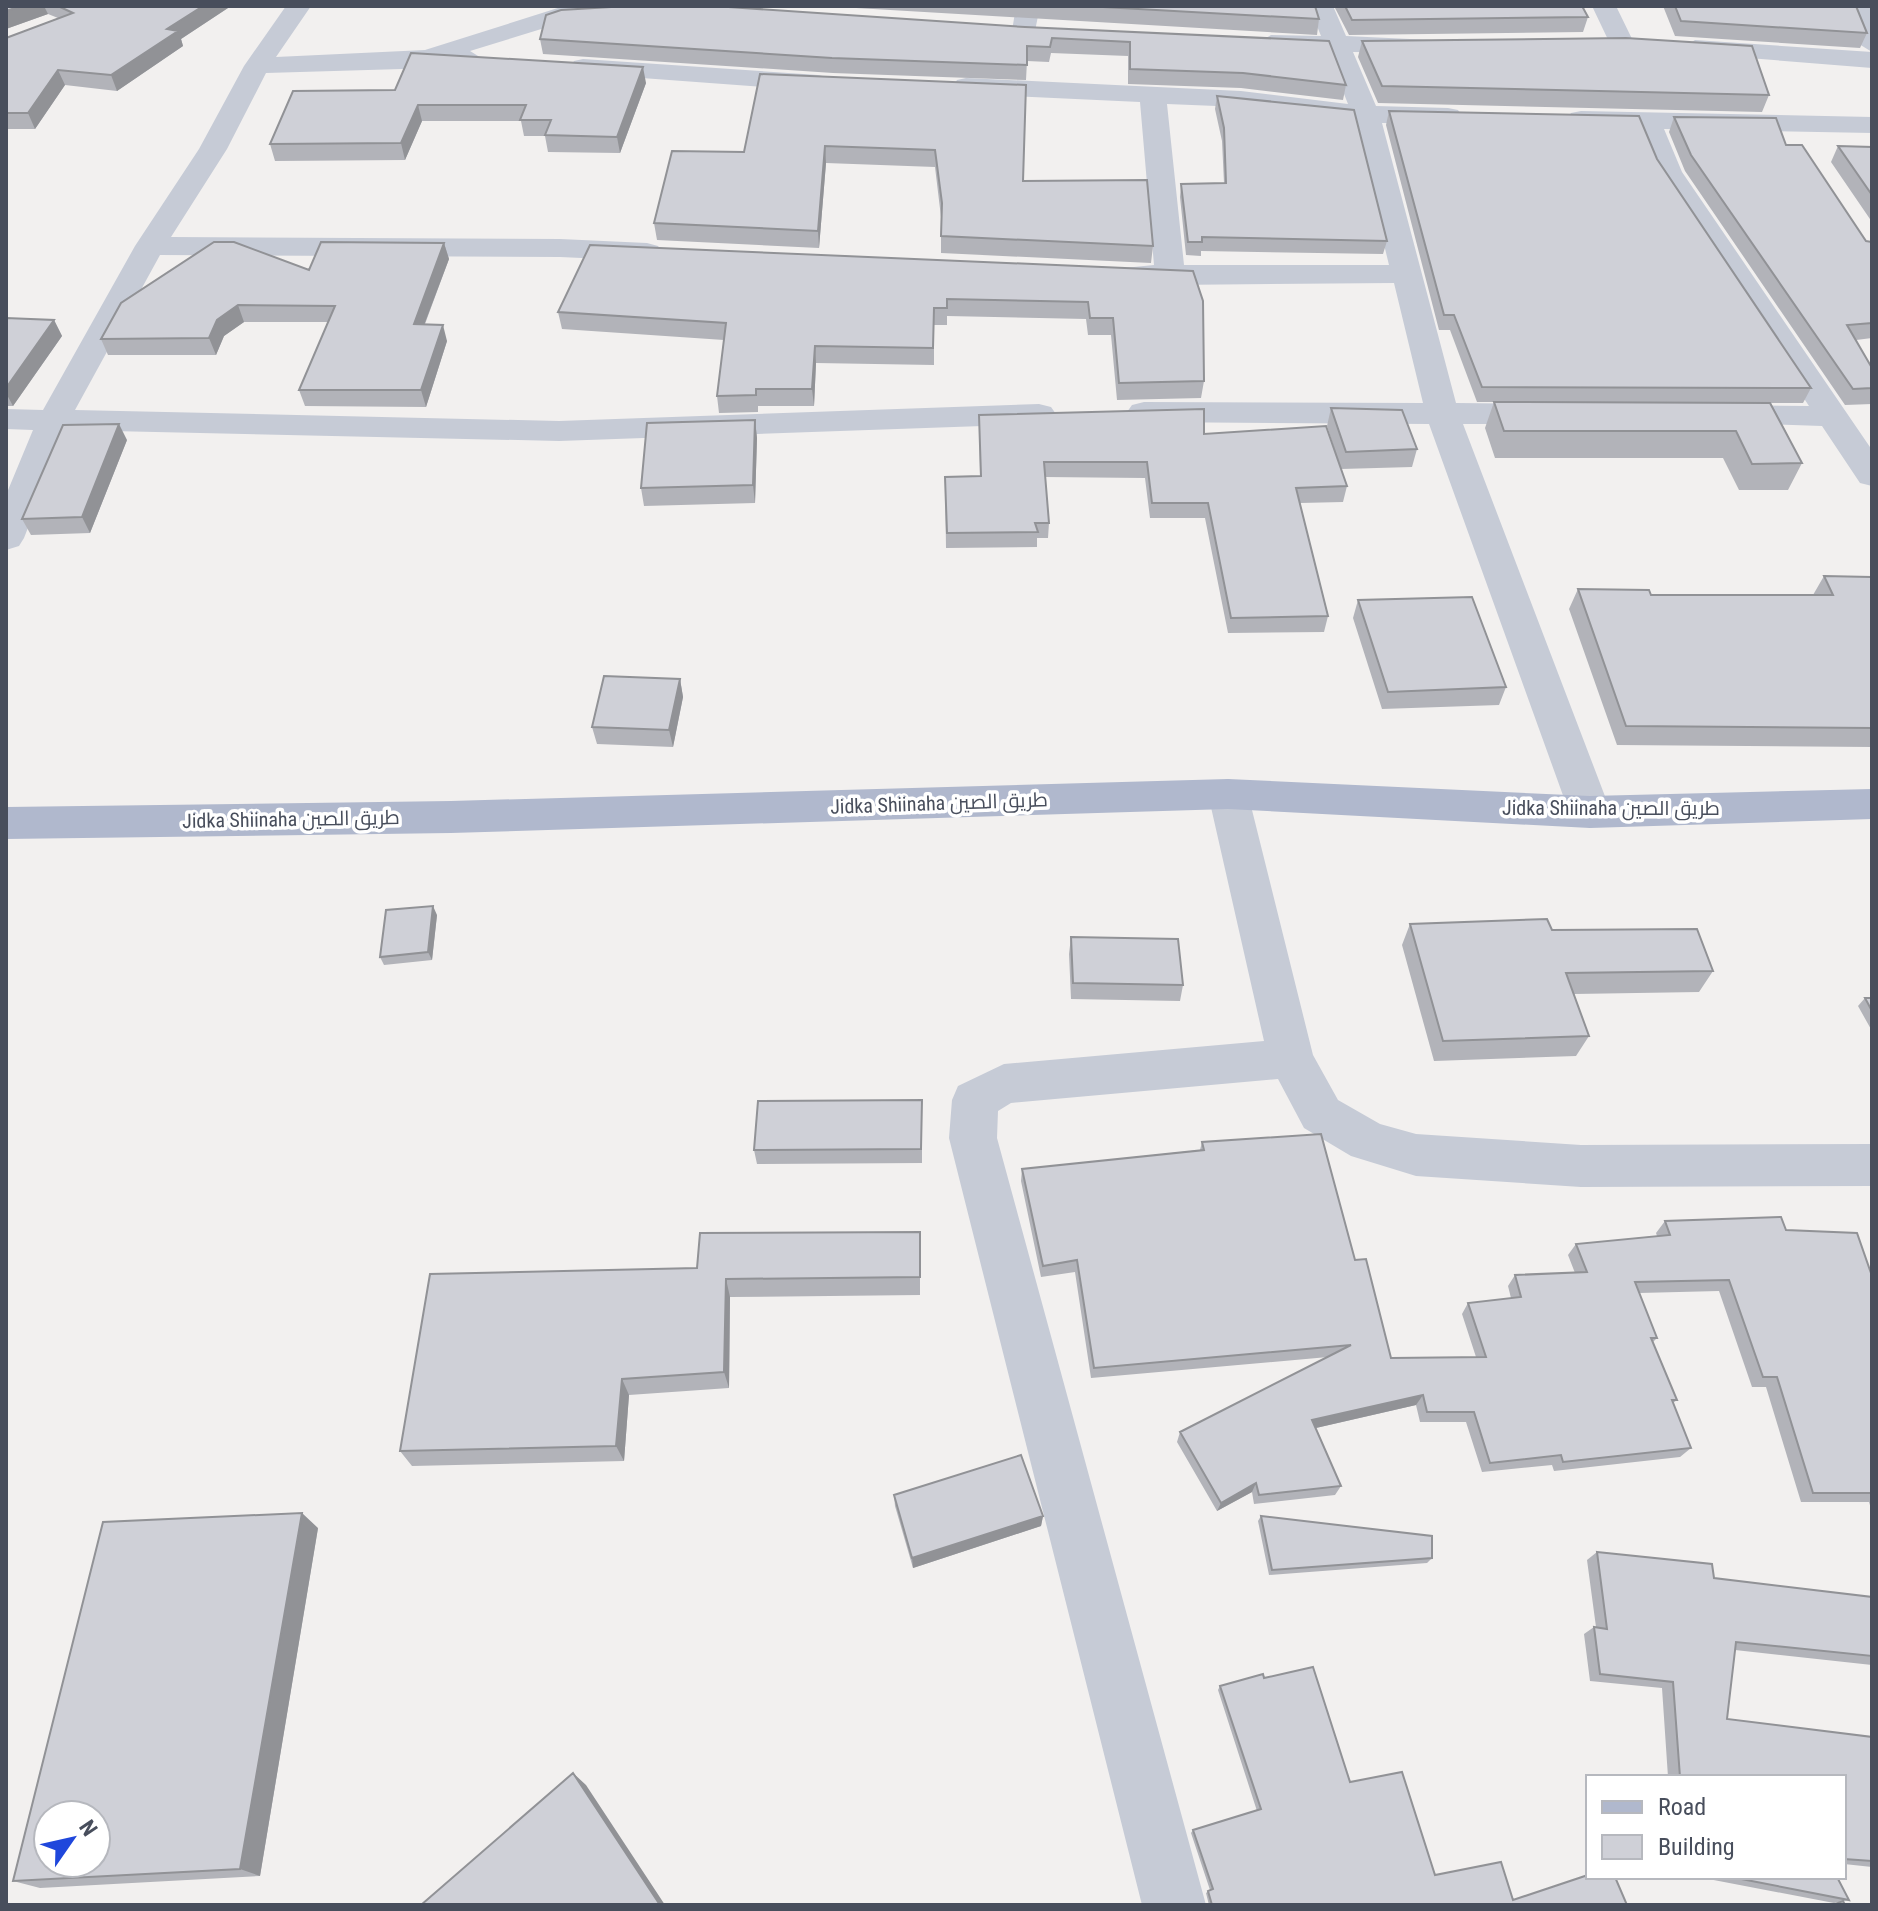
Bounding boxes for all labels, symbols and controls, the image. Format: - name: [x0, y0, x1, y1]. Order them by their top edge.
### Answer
- street label: Jidka Shiinaha طريق الصين: [830, 787, 1048, 820]
- street label: Jidka Shiinaha طريق الصين: [1502, 796, 1720, 821]
- street label: Jidka Shiinaha طريق الصين: [182, 805, 400, 834]
- legend: [1586, 1775, 1846, 1879]
- text: Road: [1658, 1793, 1706, 1821]
- north arrow: [32, 1799, 112, 1879]
- text: N: [74, 1816, 102, 1841]
- text: Building: [1658, 1833, 1735, 1861]

